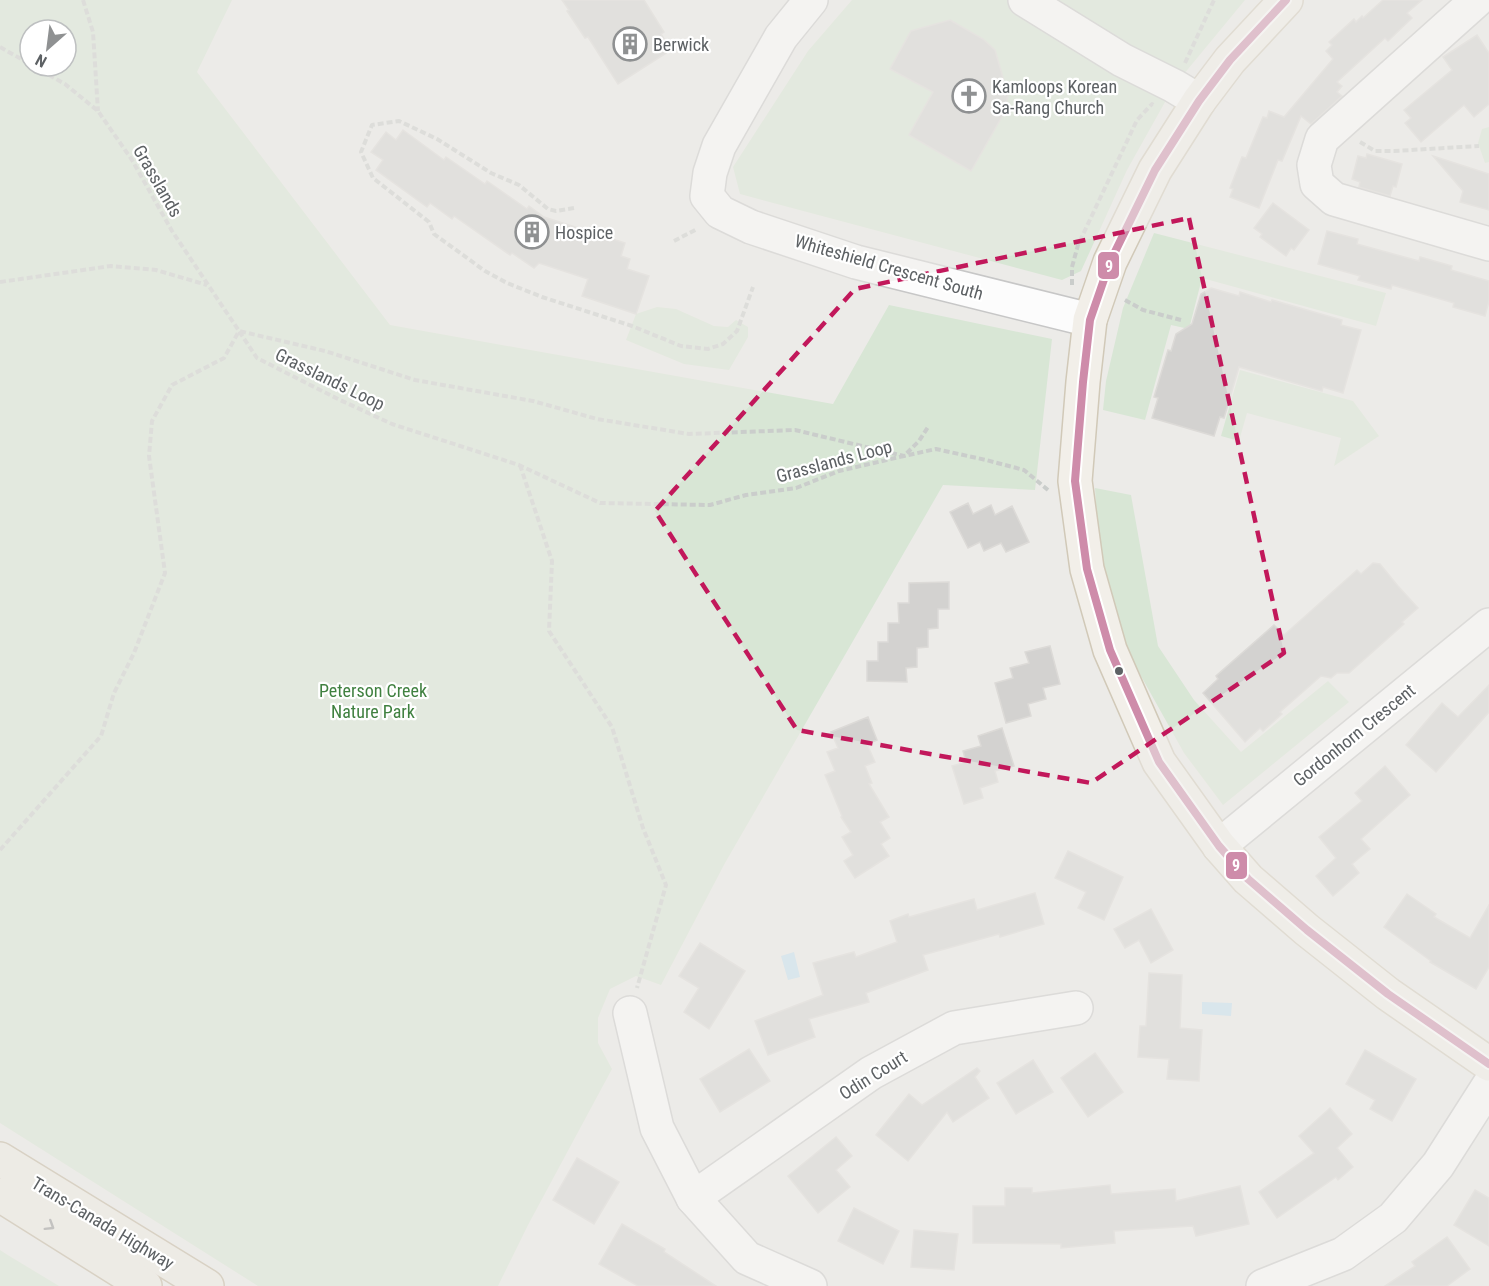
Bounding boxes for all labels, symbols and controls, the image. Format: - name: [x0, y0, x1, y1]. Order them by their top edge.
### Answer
- north arrow: [18, 18, 78, 78]
- building icon: Berwick: [612, 26, 648, 62]
- place label: Berwick: [653, 34, 709, 55]
- text: N: [32, 50, 50, 71]
- place label: Kamloops Korean Sa-Rang Church: [992, 76, 1117, 118]
- church icon: Kamloops Korean Sa-Rang Church: [951, 78, 987, 114]
- street label: Grasslands: [129, 141, 187, 221]
- building icon: Hospice: [514, 214, 550, 250]
- place label: Hospice: [555, 222, 613, 243]
- street label: Whiteshield Crescent South: [792, 230, 986, 304]
- line badge: 9: [1097, 251, 1120, 280]
- text: 9: [1105, 257, 1113, 276]
- street label: Grasslands Loop: [272, 343, 388, 415]
- street label: Grasslands Loop: [774, 435, 894, 487]
- unlabelled marker: [1113, 665, 1125, 677]
- street label: Gordonhorn Crescent: [1289, 679, 1419, 791]
- park label: Peterson Creek Nature Park: [319, 680, 427, 722]
- line badge: 9: [1225, 851, 1248, 880]
- text: 9: [1232, 856, 1240, 875]
- street label: Odin Court: [835, 1046, 911, 1104]
- street label: Trans-Canada Highway: [28, 1172, 178, 1274]
- one-way arrow: [43, 1219, 54, 1230]

